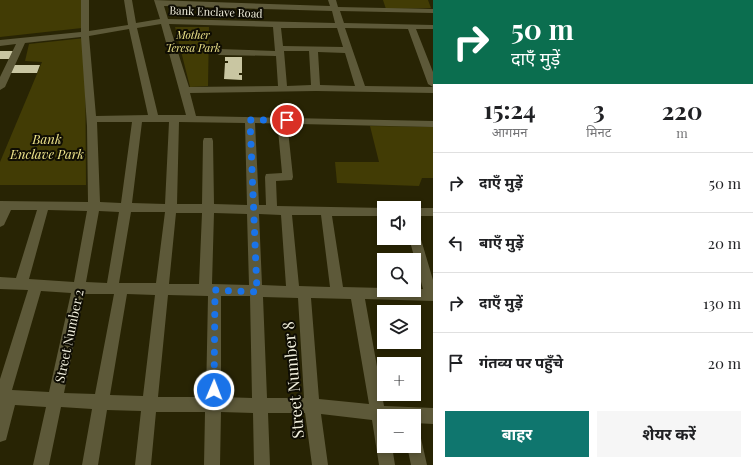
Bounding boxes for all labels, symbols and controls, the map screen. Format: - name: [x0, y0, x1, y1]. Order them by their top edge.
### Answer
- street label: Bank Enclave Road: [169, 2, 264, 21]
- text: 50 m: [511, 10, 574, 47]
- icon: right: [445, 16, 497, 68]
- park label: Mother Teresa Park: [165, 27, 221, 55]
- text: दाएँ मुड़ें: [511, 46, 560, 70]
- text: 15:24: [484, 93, 536, 125]
- text: 3: [593, 93, 605, 125]
- text: 220: [662, 94, 702, 126]
- pin: [270, 103, 304, 137]
- icon: arrive: [276, 109, 298, 131]
- text: आगमन: [492, 123, 527, 140]
- text: मिनट: [586, 123, 611, 140]
- text: m: [676, 124, 688, 141]
- park label: Bank Enclave Park: [9, 130, 84, 162]
- icon: right: [445, 172, 467, 194]
- text: दाएँ मुड़ें: [479, 172, 523, 192]
- text: 50 m: [709, 173, 741, 193]
- map controls: [377, 201, 421, 453]
- button: sound: [377, 201, 421, 245]
- icon: left: [445, 232, 467, 254]
- text: बाएँ मुड़ें: [479, 232, 524, 252]
- text: 20 m: [708, 233, 741, 253]
- button: search: [377, 253, 421, 297]
- street label: Street Number 2: [50, 288, 87, 384]
- icon: right: [445, 292, 467, 314]
- text: दाएँ मुड़ें: [479, 292, 523, 312]
- text: 130 m: [703, 293, 741, 313]
- button: layers: [377, 305, 421, 349]
- street label: Street Number 8: [277, 321, 308, 439]
- icon: arrive: [445, 352, 467, 374]
- text: गंतव्य पर पहुँचे: [479, 352, 563, 372]
- text: 20 m: [708, 353, 741, 373]
- button: +: [377, 357, 421, 401]
- position arrow: [193, 369, 235, 411]
- button: −: [377, 409, 421, 453]
- button: बाहर: [445, 411, 589, 457]
- button: शेयर करें: [597, 411, 741, 457]

